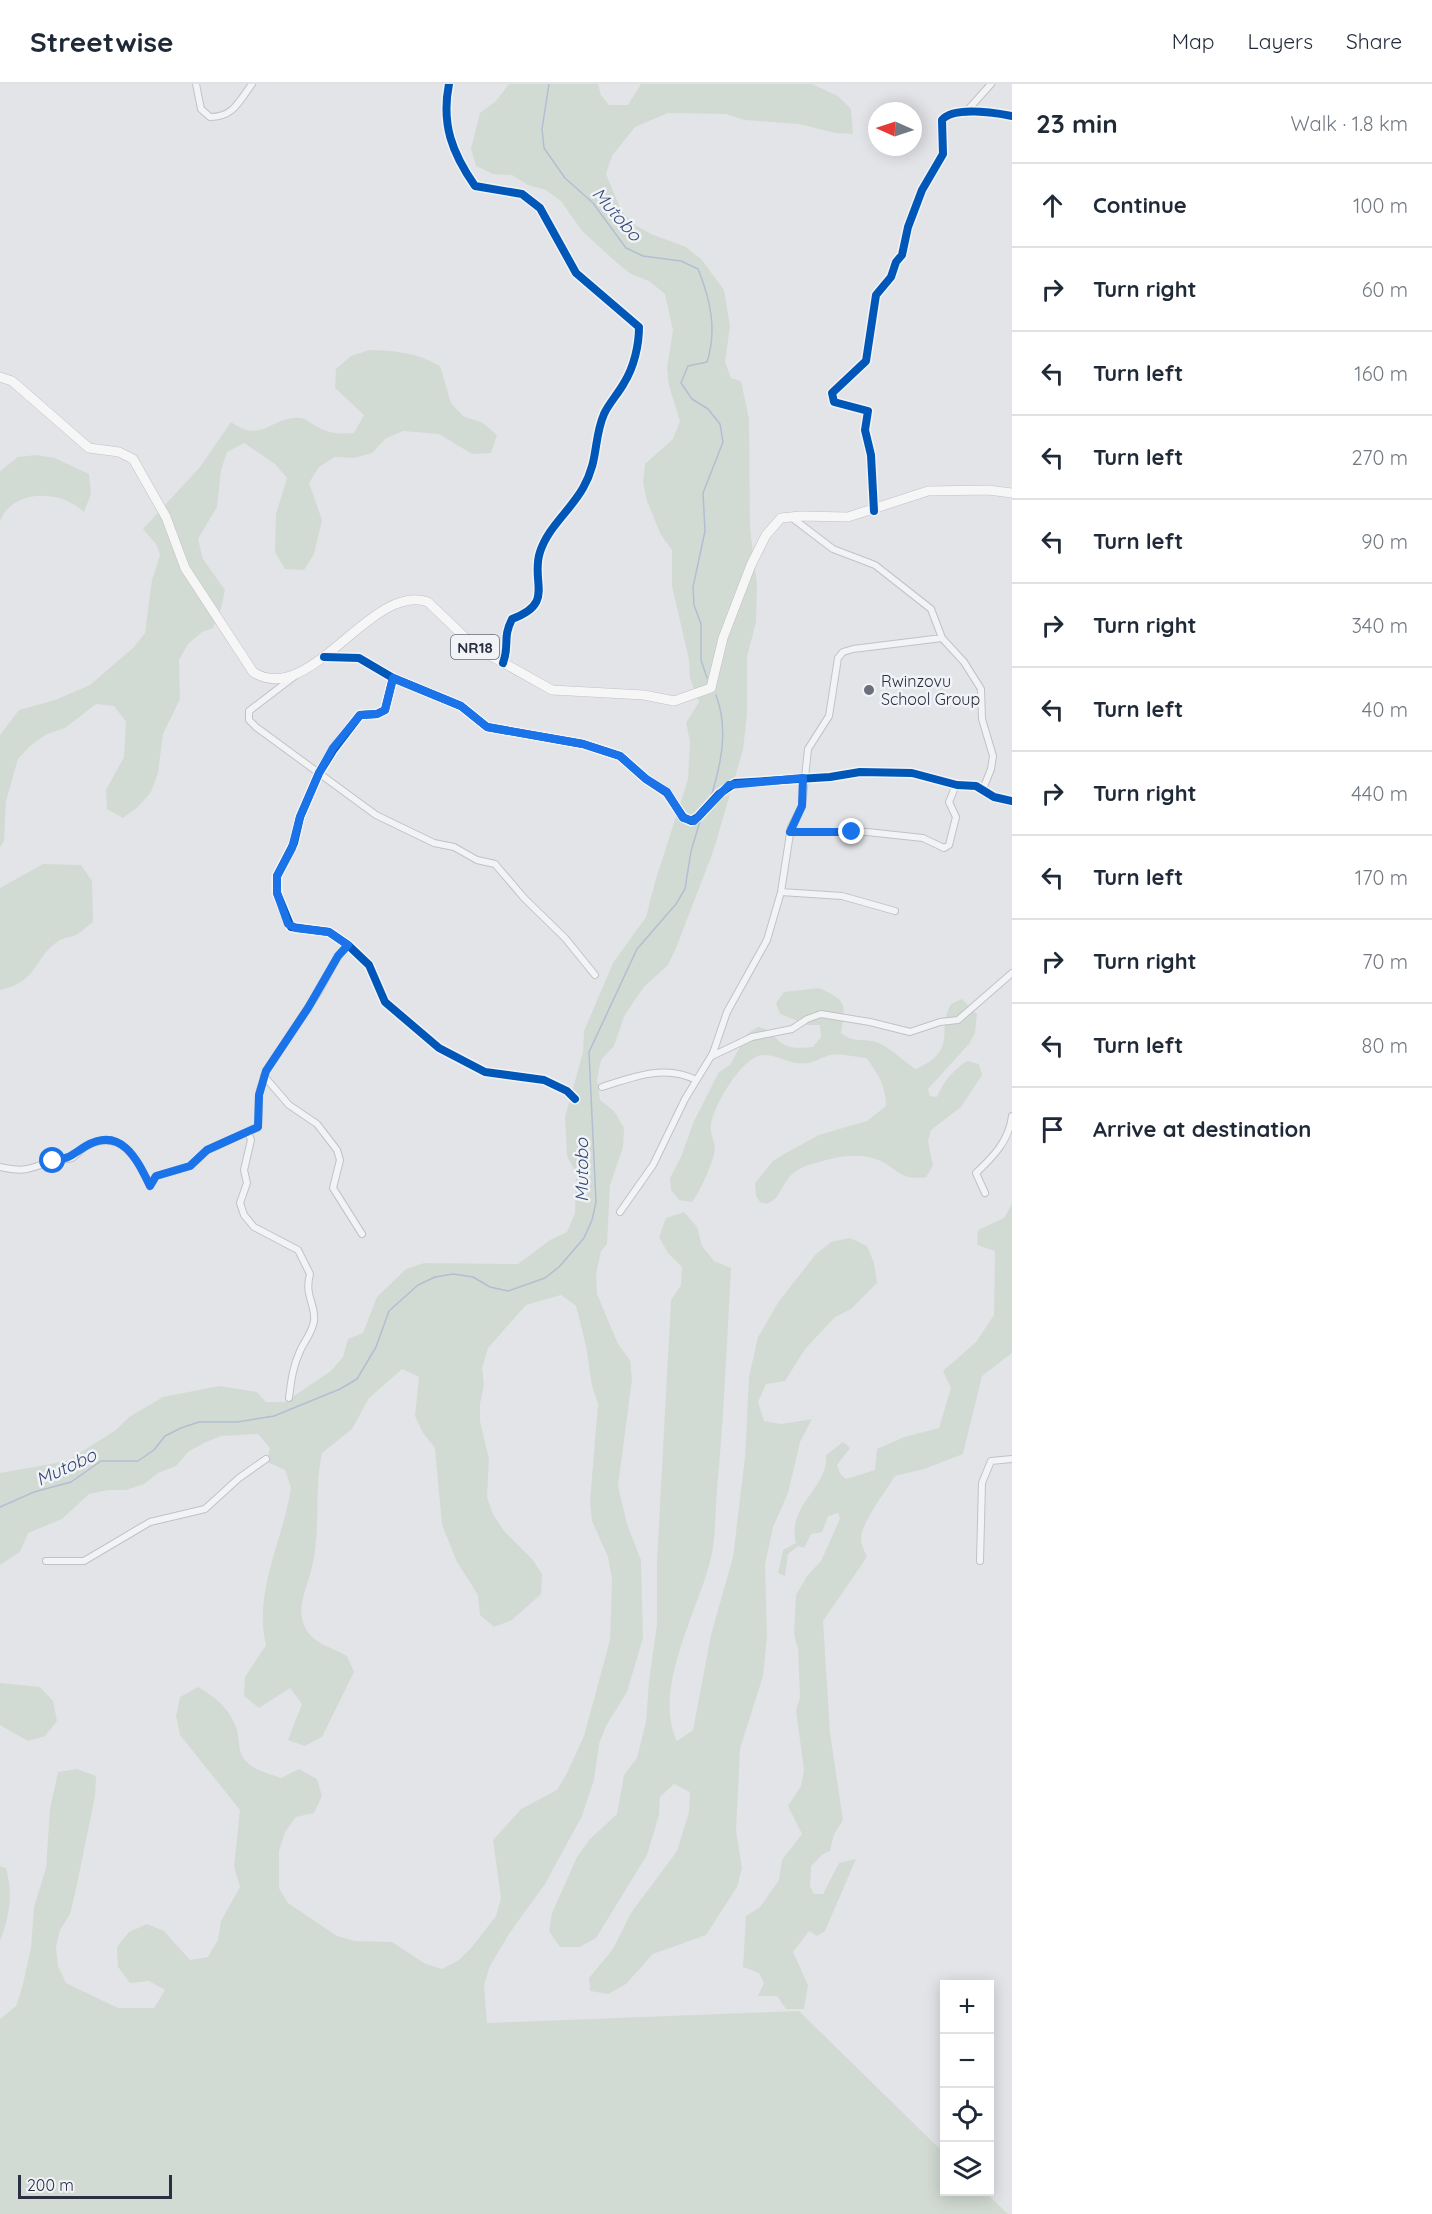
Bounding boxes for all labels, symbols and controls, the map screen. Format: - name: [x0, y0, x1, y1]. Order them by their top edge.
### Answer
- text: Streetwise: [30, 24, 173, 59]
- text: Map: [1172, 28, 1215, 54]
- text: Layers: [1248, 28, 1313, 54]
- text: Share: [1346, 28, 1402, 54]
- north arrow: [868, 102, 922, 156]
- text: 23 min: [1036, 107, 1118, 140]
- text: Walk · 1.8 km: [1290, 111, 1408, 136]
- water label: Mutobo: [587, 182, 647, 246]
- icon: ahead: [1036, 189, 1069, 222]
- text: Continue: [1093, 191, 1187, 219]
- text: 100 m: [1353, 193, 1408, 218]
- icon: right: [1036, 273, 1069, 306]
- text: Turn right: [1093, 275, 1197, 303]
- text: 60 m: [1362, 277, 1408, 302]
- icon: left: [1036, 357, 1069, 390]
- text: Turn left: [1093, 359, 1183, 387]
- text: 160 m: [1354, 361, 1408, 386]
- icon: left: [1036, 441, 1069, 474]
- text: Turn left: [1093, 443, 1183, 471]
- text: 270 m: [1351, 445, 1408, 470]
- icon: left: [1036, 525, 1069, 558]
- text: Turn left: [1093, 527, 1183, 555]
- text: 90 m: [1361, 529, 1408, 554]
- icon: right: [1036, 609, 1069, 642]
- text: Turn right: [1093, 611, 1197, 639]
- text: 340 m: [1351, 613, 1408, 638]
- road number: NR18: [451, 635, 499, 659]
- place label: Rwinzovu School Group: [881, 671, 980, 709]
- marker: Rwinzovu School Group: [862, 683, 876, 697]
- icon: left: [1036, 693, 1069, 726]
- text: Turn left: [1093, 695, 1183, 723]
- text: 40 m: [1362, 697, 1408, 722]
- icon: right: [1036, 777, 1069, 810]
- text: Turn right: [1093, 779, 1197, 807]
- text: 440 m: [1351, 781, 1408, 806]
- route end: [838, 818, 864, 844]
- icon: left: [1036, 861, 1069, 894]
- text: Turn left: [1093, 863, 1183, 891]
- text: 170 m: [1355, 865, 1408, 890]
- icon: right: [1036, 945, 1069, 978]
- text: Turn right: [1093, 947, 1197, 975]
- text: 70 m: [1362, 949, 1408, 974]
- icon: left: [1036, 1029, 1069, 1062]
- text: Turn left: [1093, 1031, 1183, 1059]
- text: 80 m: [1362, 1033, 1408, 1058]
- icon: arrive: [1036, 1113, 1069, 1146]
- text: Arrive at destination: [1093, 1115, 1311, 1143]
- water label: Mutobo: [570, 1137, 593, 1202]
- route start: [39, 1147, 65, 1173]
- water label: Mutobo: [32, 1443, 101, 1491]
- map controls: [940, 1980, 994, 2196]
- button: +: [940, 1980, 994, 2034]
- button: −: [940, 2034, 994, 2088]
- button: locate: [940, 2088, 994, 2142]
- button: layers: [940, 2142, 994, 2196]
- scale bar: [18, 2172, 172, 2200]
- text: 200 m: [27, 2175, 74, 2195]

